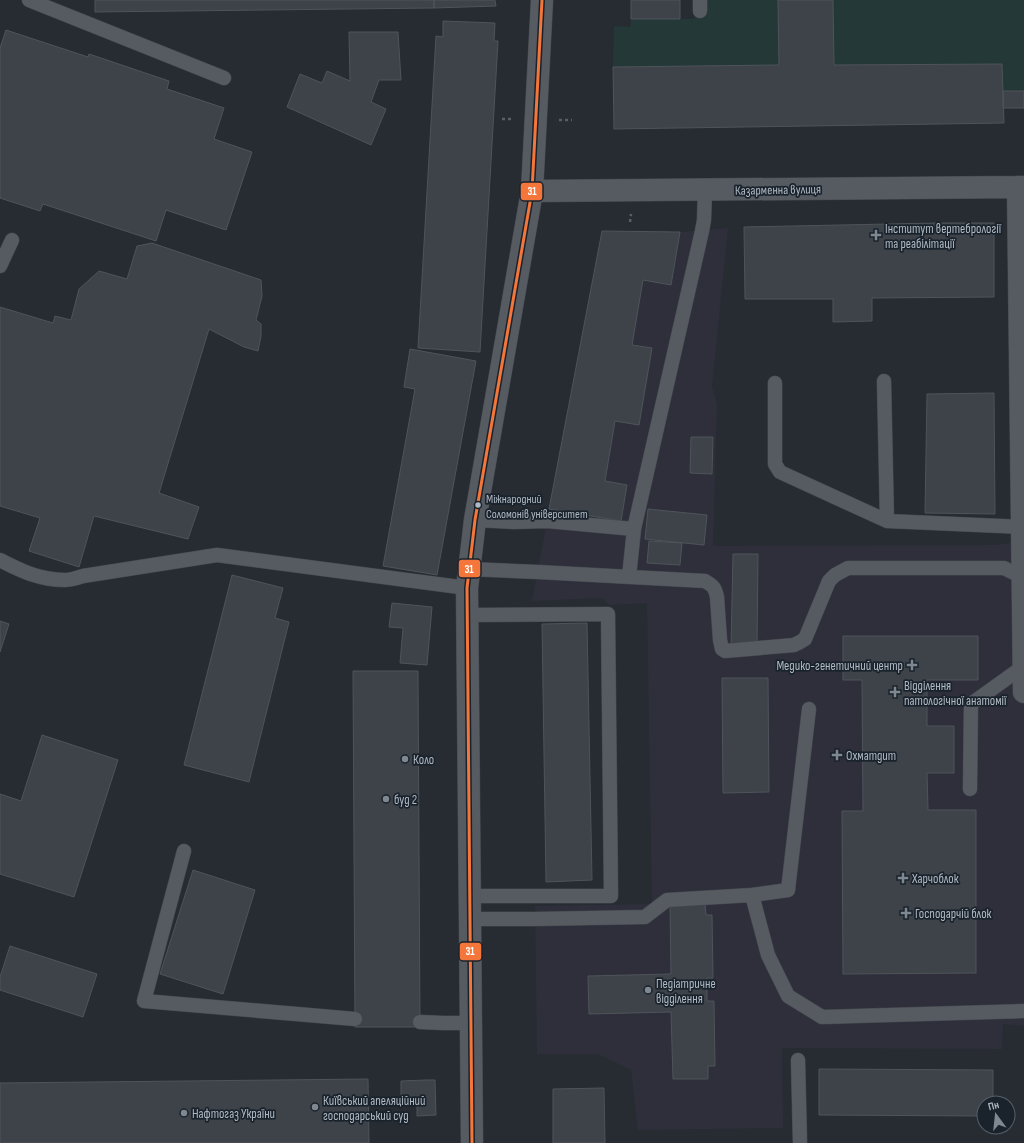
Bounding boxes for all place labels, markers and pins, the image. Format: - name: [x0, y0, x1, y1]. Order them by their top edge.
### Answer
- place label: Інститут вертебрології та реабілітації: [885, 221, 1002, 252]
- marker: Інститут вертебрології та реабілітації: [870, 229, 882, 241]
- place label: Міжнародний Соломонів університет: [486, 492, 588, 522]
- marker: Міжнародний Соломонів університет: [473, 500, 483, 510]
- place label: Медико-генетичний центр: [776, 658, 903, 674]
- marker: Медико-генетичний центр: [906, 659, 918, 671]
- place label: Відділення патологічної анатомії: [904, 678, 1007, 709]
- marker: Відділення патологічної анатомії: [889, 686, 901, 698]
- place label: Охматдит: [846, 748, 896, 764]
- marker: Охматдит: [831, 749, 843, 761]
- place label: Коло: [413, 752, 434, 768]
- marker: Коло: [400, 754, 410, 764]
- place label: буд 2: [394, 792, 417, 808]
- marker: буд 2: [381, 794, 391, 804]
- place label: Харчоблок: [911, 871, 959, 887]
- marker: Харчоблок: [897, 872, 909, 884]
- place label: Господарчій блок: [915, 906, 992, 922]
- marker: Господарчій блок: [900, 907, 912, 919]
- place label: Педіатричне відділення: [656, 976, 716, 1007]
- marker: Педіатричне відділення: [643, 985, 653, 995]
- place label: Київський апеляційний господарський суд: [323, 1093, 425, 1124]
- marker: Київський апеляційний господарський суд: [310, 1102, 320, 1112]
- place label: Нафтогаз України: [192, 1106, 275, 1122]
- marker: Нафтогаз України: [179, 1108, 189, 1118]

